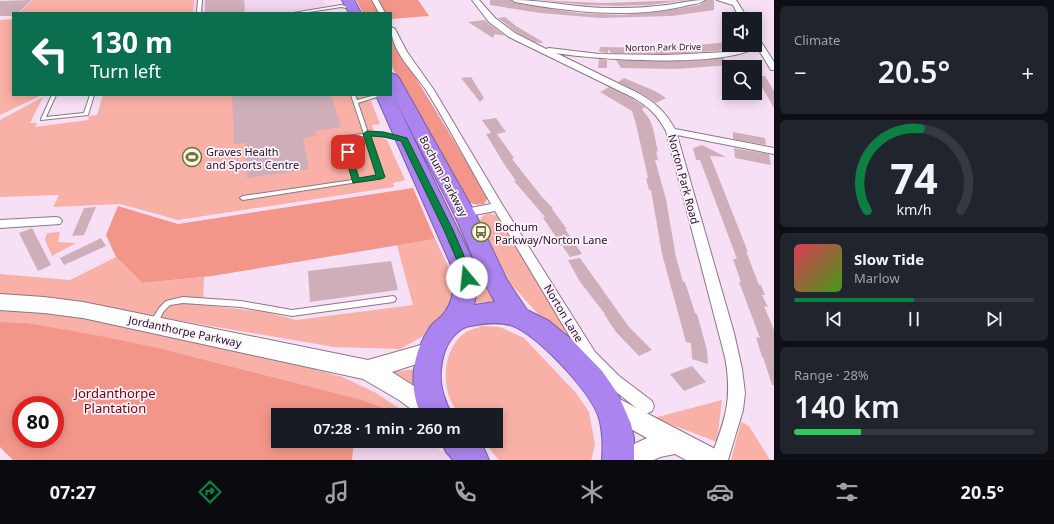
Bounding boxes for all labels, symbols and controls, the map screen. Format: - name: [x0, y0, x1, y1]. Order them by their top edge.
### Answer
- map controls: [722, 12, 762, 100]
- button: sound: [722, 12, 762, 52]
- text: 130 m: [90, 23, 173, 61]
- icon: left: [24, 28, 76, 80]
- text: Climate: [794, 31, 840, 49]
- street label: Norton Park Drive: [625, 40, 701, 54]
- text: 20.5°: [878, 51, 950, 92]
- text: −: [794, 57, 807, 87]
- text: +: [1021, 57, 1034, 87]
- text: Turn left: [90, 59, 161, 83]
- button: search: [722, 60, 762, 100]
- street label: Norton Park Road: [665, 132, 703, 226]
- street label: Bochum Parkway: [416, 133, 472, 219]
- pin: [331, 135, 365, 169]
- icon: arrive: [337, 141, 359, 163]
- place label: Graves Health and Sports Centre: [206, 144, 299, 172]
- sports icon: Graves Health and Sports Centre: [181, 146, 203, 168]
- text: 74: [890, 150, 938, 206]
- text: km/h: [896, 200, 932, 219]
- place label: Bochum Parkway/Norton Lane: [495, 219, 608, 247]
- bus stop icon: Bochum Parkway/Norton Lane: [470, 221, 492, 243]
- text: Slow Tide: [854, 249, 924, 269]
- position arrow: [446, 257, 488, 299]
- text: Marlow: [854, 269, 900, 287]
- street label: Norton Lane: [541, 281, 587, 345]
- icon: previous: [823, 308, 845, 330]
- icon: pause: [903, 308, 925, 330]
- icon: next: [983, 308, 1005, 330]
- street label: Jordanthorpe Parkway: [126, 311, 243, 350]
- text: Range · 28%: [794, 366, 869, 384]
- park label: Jordanthorpe Plantation: [72, 384, 156, 417]
- text: 140 km: [794, 386, 900, 427]
- speed limit sign: 80: [12, 396, 64, 448]
- text: 07:28 · 1 min · 260 m: [313, 418, 461, 438]
- icon: directions: [196, 478, 224, 506]
- icon: music: [323, 478, 351, 506]
- icon: phone: [451, 478, 479, 506]
- icon: climate: [578, 478, 606, 506]
- icon: car: [706, 478, 734, 506]
- icon: filters: [833, 478, 861, 506]
- text: 07:27: [50, 480, 96, 504]
- text: 20.5°: [961, 480, 1004, 504]

